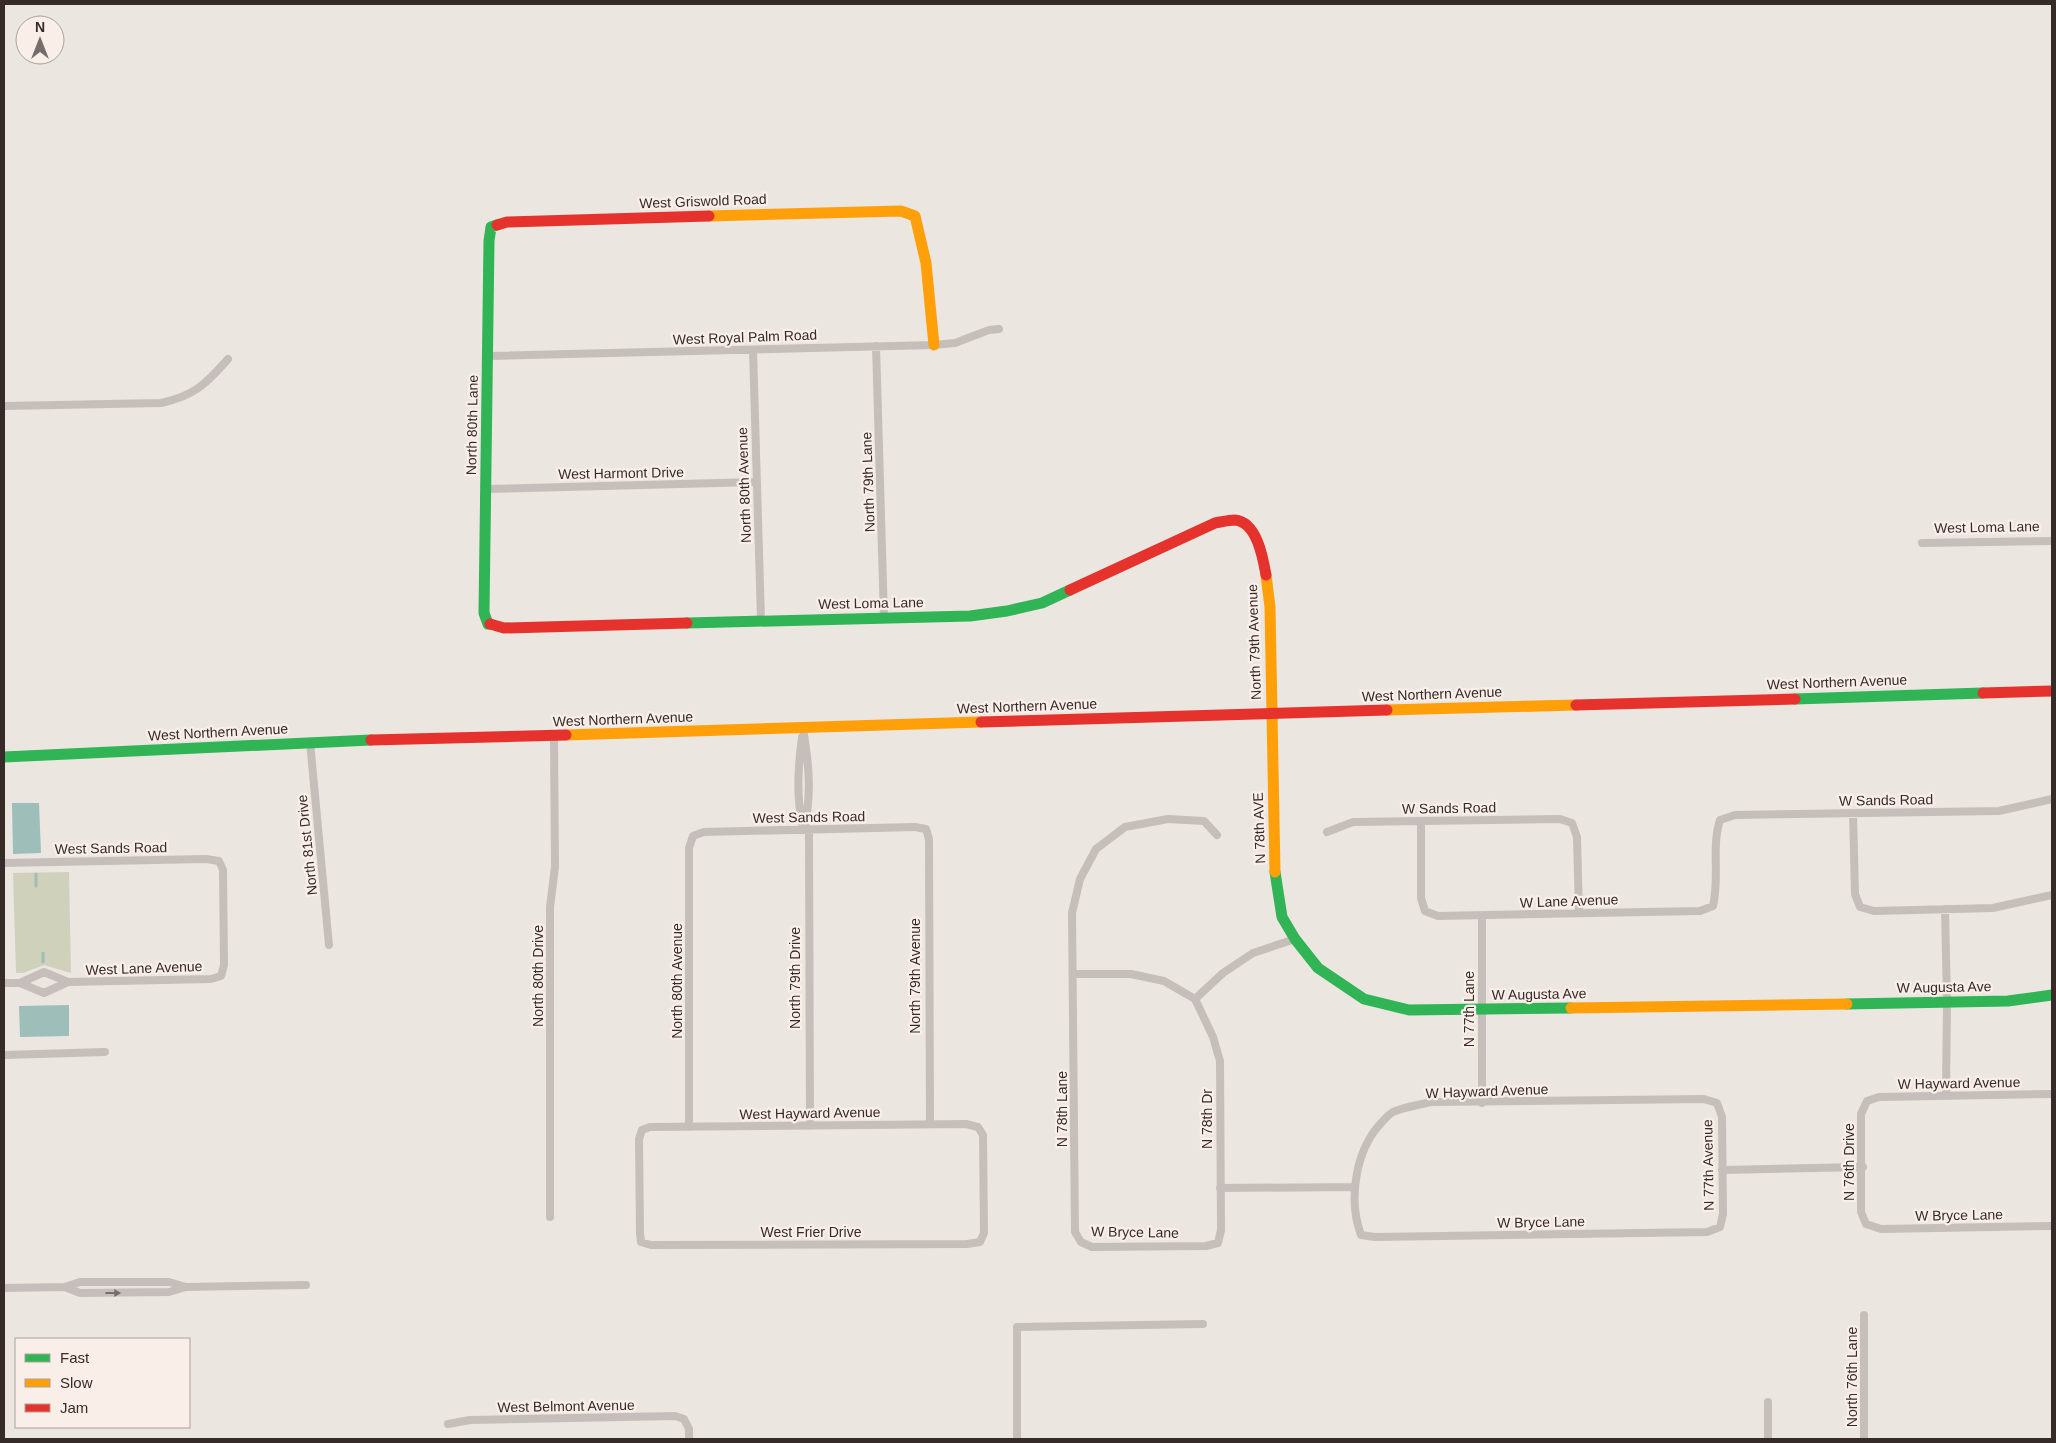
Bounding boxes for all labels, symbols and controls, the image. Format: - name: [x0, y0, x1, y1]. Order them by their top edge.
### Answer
- north arrow: [15, 15, 65, 65]
- text: N: [35, 19, 45, 35]
- street label: West Griswold Road: [639, 191, 767, 211]
- street label: West Royal Palm Road: [673, 326, 817, 348]
- street label: North 80th Lane: [463, 374, 481, 475]
- street label: North 80th Avenue: [734, 427, 754, 543]
- street label: North 79th Lane: [858, 431, 878, 532]
- street label: West Harmont Drive: [558, 464, 684, 482]
- street label: West Loma Lane: [1934, 518, 2040, 536]
- street label: North 79th Avenue: [1244, 584, 1264, 700]
- street label: West Loma Lane: [818, 594, 924, 612]
- street label: West Northern Avenue: [1767, 672, 1908, 692]
- street label: West Northern Avenue: [1362, 684, 1503, 704]
- street label: West Northern Avenue: [957, 696, 1098, 716]
- street label: West Northern Avenue: [553, 709, 694, 729]
- street label: West Northern Avenue: [148, 720, 289, 744]
- street label: W Sands Road: [1839, 791, 1933, 809]
- street label: N 78th AVE: [1250, 792, 1268, 864]
- street label: North 81st Drive: [294, 794, 320, 896]
- street label: W Sands Road: [1402, 799, 1496, 817]
- street label: West Sands Road: [753, 808, 865, 826]
- street label: West Sands Road: [55, 839, 167, 857]
- street label: W Lane Avenue: [1519, 891, 1619, 911]
- street label: North 79th Avenue: [907, 918, 923, 1034]
- street label: North 80th Avenue: [669, 923, 685, 1039]
- street label: North 80th Drive: [530, 925, 546, 1027]
- street label: North 79th Drive: [787, 927, 803, 1029]
- street label: West Lane Avenue: [85, 958, 203, 978]
- street label: N 77th Lane: [1461, 971, 1477, 1047]
- street label: W Augusta Ave: [1897, 978, 1992, 996]
- street label: W Augusta Ave: [1492, 985, 1587, 1003]
- street label: N 78th Lane: [1054, 1071, 1070, 1147]
- street label: W Hayward Avenue: [1898, 1074, 2021, 1092]
- street label: W Hayward Avenue: [1425, 1081, 1549, 1101]
- street label: N 78th Dr: [1199, 1089, 1215, 1149]
- street label: West Hayward Avenue: [739, 1104, 881, 1122]
- street label: N 77th Avenue: [1699, 1119, 1717, 1211]
- street label: N 76th Drive: [1841, 1123, 1857, 1201]
- street label: W Bryce Lane: [1915, 1206, 2003, 1224]
- street label: W Bryce Lane: [1497, 1213, 1585, 1231]
- street label: W Bryce Lane: [1091, 1223, 1179, 1241]
- street label: West Frier Drive: [761, 1224, 862, 1240]
- one-way arrow: [105, 1289, 121, 1297]
- street label: North 76th Lane: [1844, 1327, 1860, 1427]
- legend: [15, 1338, 190, 1428]
- text: Fast: [60, 1349, 90, 1366]
- text: Slow: [60, 1374, 93, 1391]
- street label: West Belmont Avenue: [497, 1397, 635, 1415]
- text: Jam: [60, 1399, 88, 1416]

